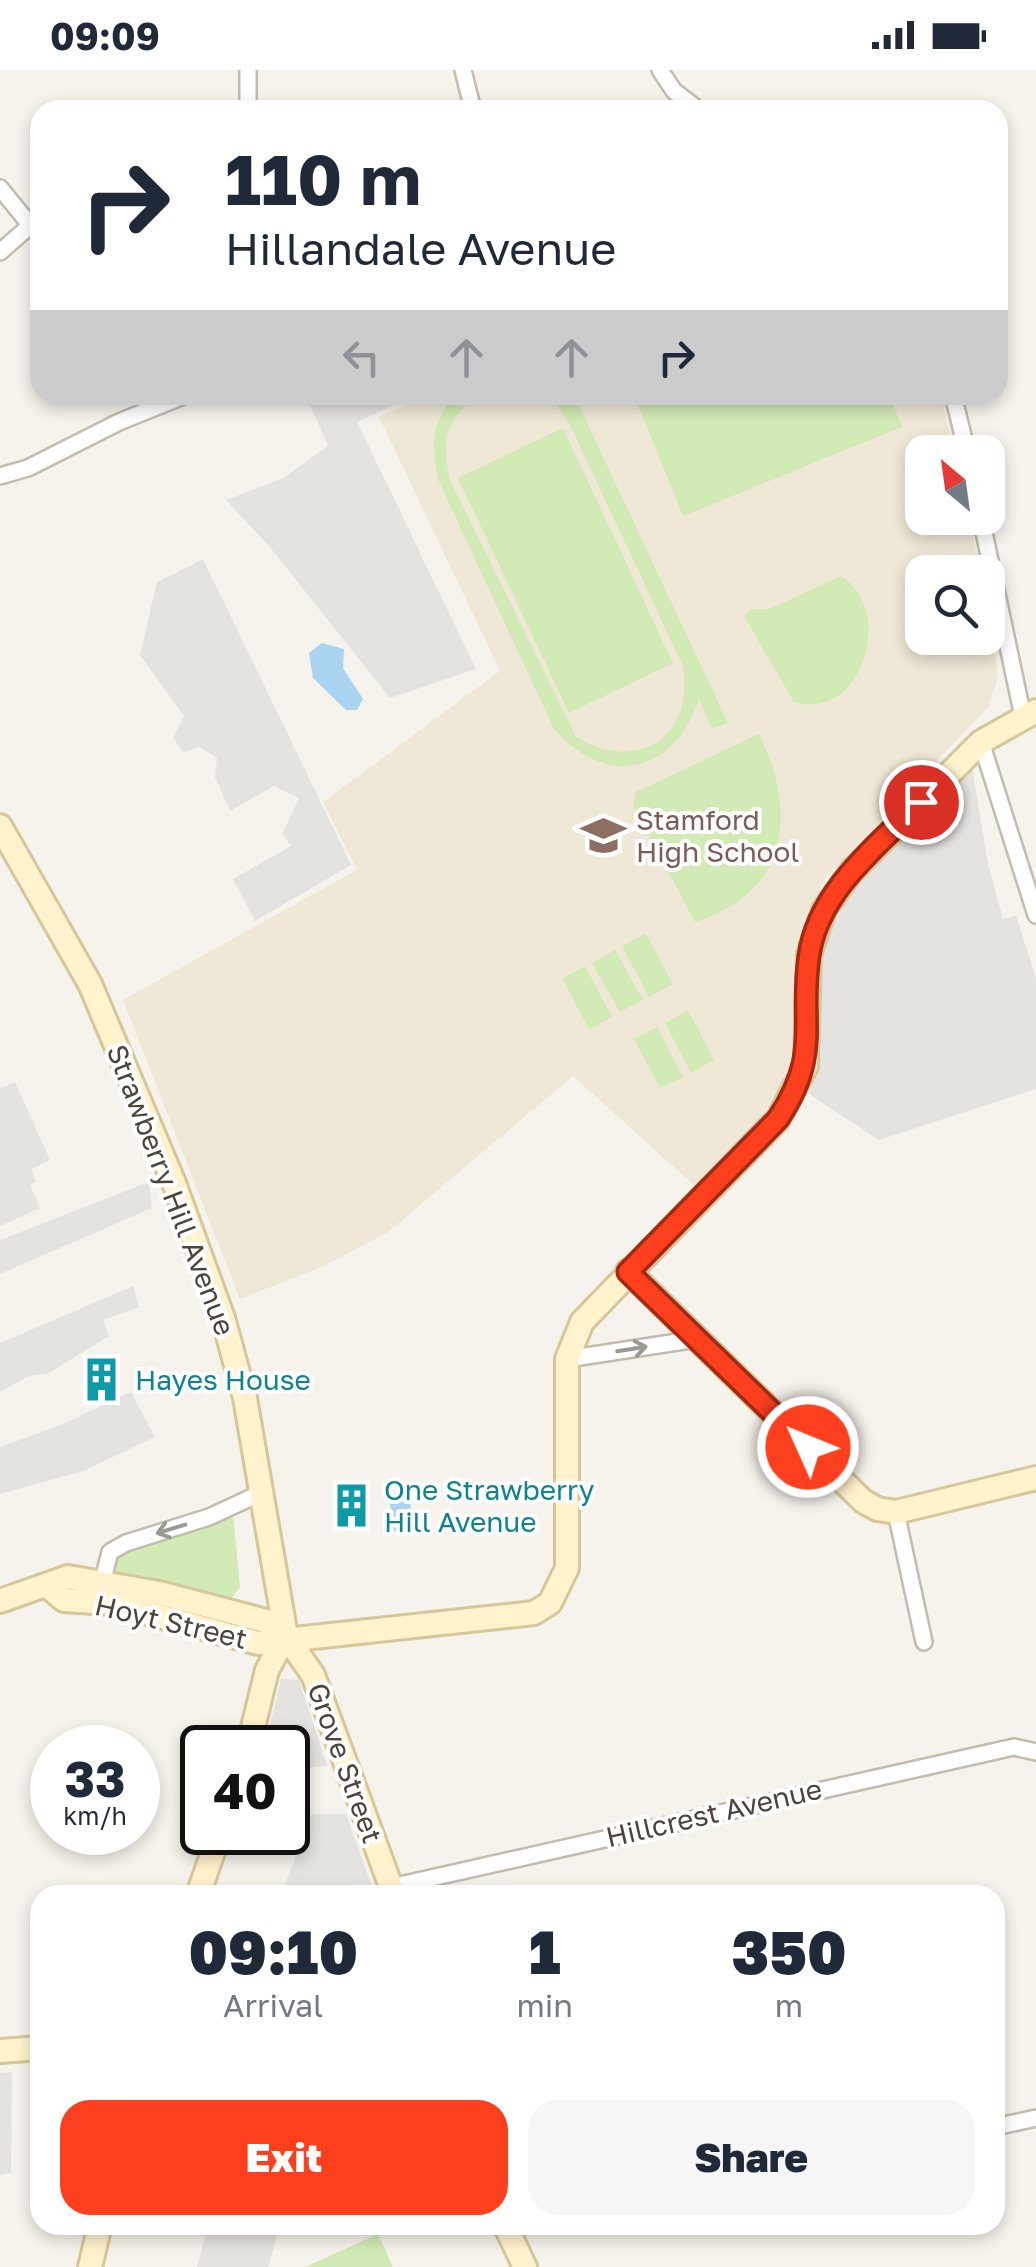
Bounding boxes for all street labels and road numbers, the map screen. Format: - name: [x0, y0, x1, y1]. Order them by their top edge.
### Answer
- street label: Strawberry Hill Avenue: [101, 1040, 242, 1340]
- street label: Hoyt Street: [92, 1588, 250, 1655]
- street label: Grove Street: [301, 1678, 390, 1847]
- street label: Hillcrest Avenue: [603, 1772, 825, 1853]

